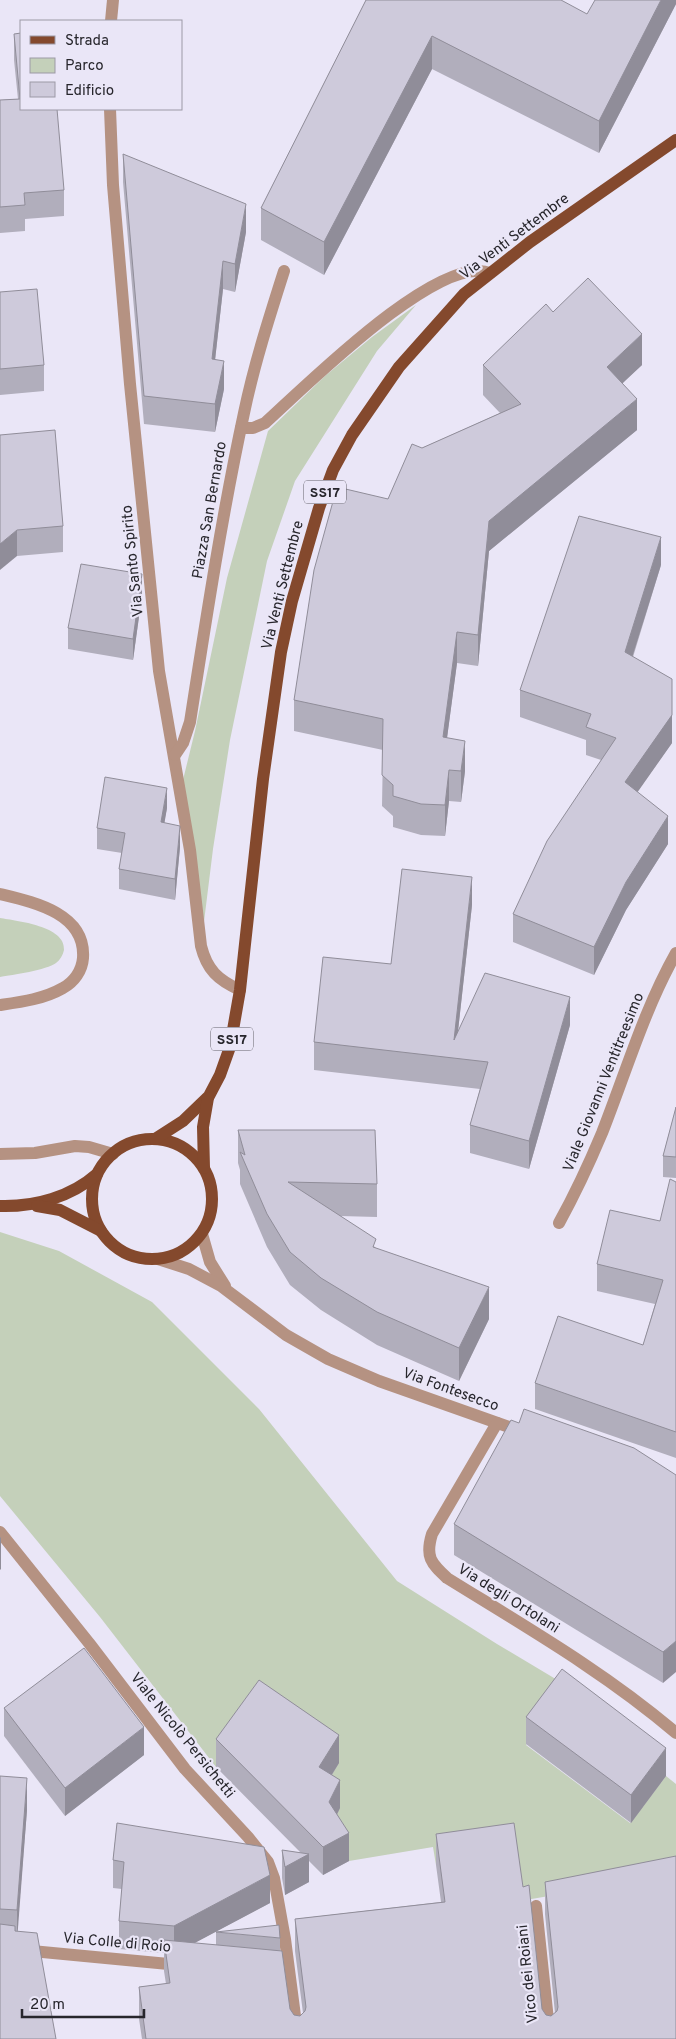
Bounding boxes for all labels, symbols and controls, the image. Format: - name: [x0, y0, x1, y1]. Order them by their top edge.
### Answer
- legend: [20, 20, 182, 110]
- text: Strada: [65, 32, 109, 51]
- text: Parco: [65, 57, 104, 76]
- text: Edificio: [65, 82, 114, 101]
- street label: Via Venti Settembre: [456, 190, 573, 285]
- street label: Piazza San Bernardo: [189, 440, 232, 581]
- road number: SS17: [304, 481, 346, 504]
- street label: Via Santo Spirito: [118, 504, 149, 618]
- street label: Via Venti Settembre: [258, 519, 309, 652]
- street label: Viale Giovanni Ventitreesimo: [560, 990, 649, 1175]
- road number: SS17: [211, 1028, 253, 1050]
- street label: Via Fontesecco: [400, 1364, 501, 1417]
- street label: Via degli Ortolani: [454, 1560, 563, 1638]
- street label: Viale Nicolò Persichetti: [125, 1669, 238, 1803]
- street label: Vico dei Roiani: [514, 1924, 543, 2024]
- street label: Via Colle di Roio: [62, 1929, 172, 1958]
- scale bar: [22, 1986, 145, 2018]
- text: 20 m: [30, 1996, 65, 2015]

